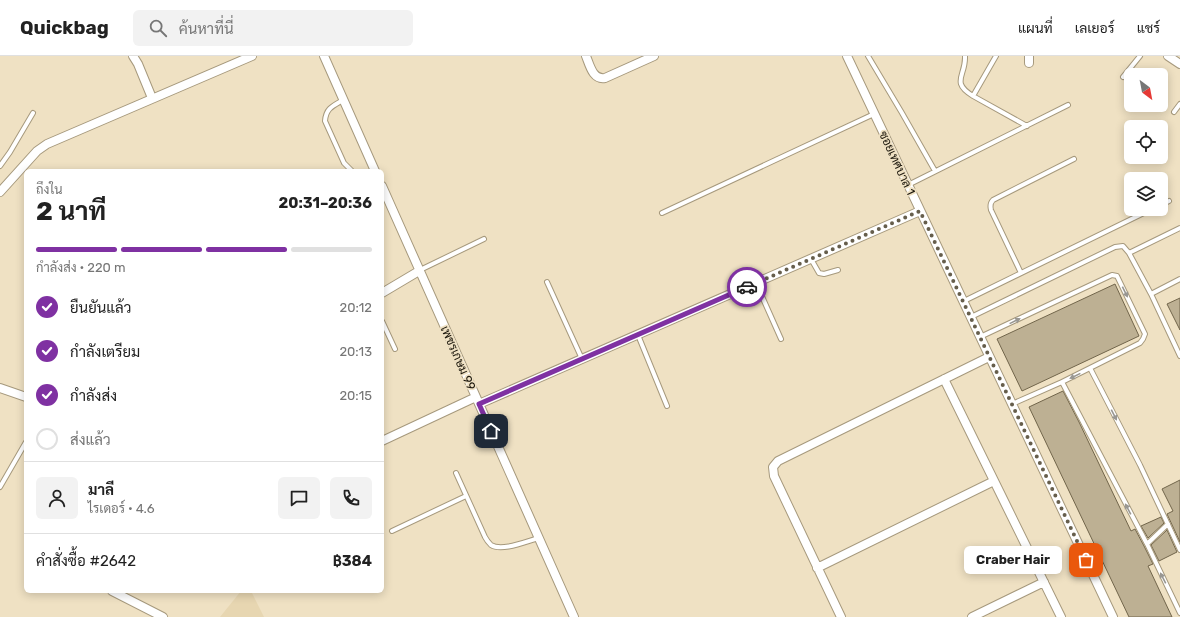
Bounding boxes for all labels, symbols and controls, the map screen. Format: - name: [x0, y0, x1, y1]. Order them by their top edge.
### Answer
- search box: [133, 10, 413, 46]
- text: Quickbag: [20, 16, 109, 39]
- icon: search: [147, 17, 169, 39]
- text: ค้นหาที่นี่: [179, 20, 234, 38]
- text: แผนที่: [1018, 20, 1053, 37]
- text: เลเยอร์: [1075, 20, 1115, 37]
- text: แชร์: [1137, 20, 1160, 37]
- north arrow: [1124, 68, 1168, 112]
- map controls: [1124, 68, 1168, 216]
- button: locate: [1124, 120, 1168, 164]
- street label: ซอยเทศบาล 1: [876, 129, 918, 197]
- button: layers: [1124, 172, 1168, 216]
- text: ถึงใน: [36, 182, 63, 197]
- text: 20:31–20:36: [278, 194, 372, 212]
- text: 2 นาที: [36, 196, 106, 227]
- text: กำลังส่ง · 220 m: [36, 260, 126, 275]
- courier: [727, 267, 767, 307]
- icon: car: [736, 276, 758, 298]
- one-way arrow: [1122, 286, 1128, 298]
- icon: check: [36, 296, 58, 318]
- text: ยืนยันแล้ว: [70, 299, 131, 317]
- text: 20:12: [340, 300, 372, 315]
- one-way arrow: [1010, 318, 1021, 324]
- street label: เพชรเกษม 99: [438, 324, 478, 392]
- icon: check: [36, 340, 58, 362]
- text: กำลังเตรียม: [70, 343, 140, 361]
- text: 20:13: [339, 344, 372, 359]
- one-way arrow: [1069, 373, 1080, 379]
- icon: check: [36, 384, 58, 406]
- text: กำลังส่ง: [70, 387, 117, 405]
- text: 20:15: [339, 388, 372, 403]
- one-way arrow: [1111, 410, 1118, 421]
- pin: [474, 414, 508, 448]
- icon: home: [480, 420, 502, 442]
- text: ส่งแล้ว: [70, 431, 111, 449]
- button: person: [36, 477, 78, 519]
- button: chat: [278, 477, 320, 519]
- button: phone: [330, 477, 372, 519]
- text: มาลี: [88, 481, 114, 499]
- text: ไรเดอร์ · 4.6: [88, 501, 155, 516]
- one-way arrow: [1125, 503, 1132, 515]
- pin: [1069, 543, 1103, 577]
- callout: Craber Hair: [964, 546, 1062, 574]
- icon: bag: [1075, 549, 1097, 571]
- text: คำสั่งซื้อ #2642: [36, 552, 136, 570]
- text: ฿384: [333, 552, 372, 570]
- text: Craber Hair: [976, 552, 1050, 567]
- one-way arrow: [1160, 572, 1166, 583]

